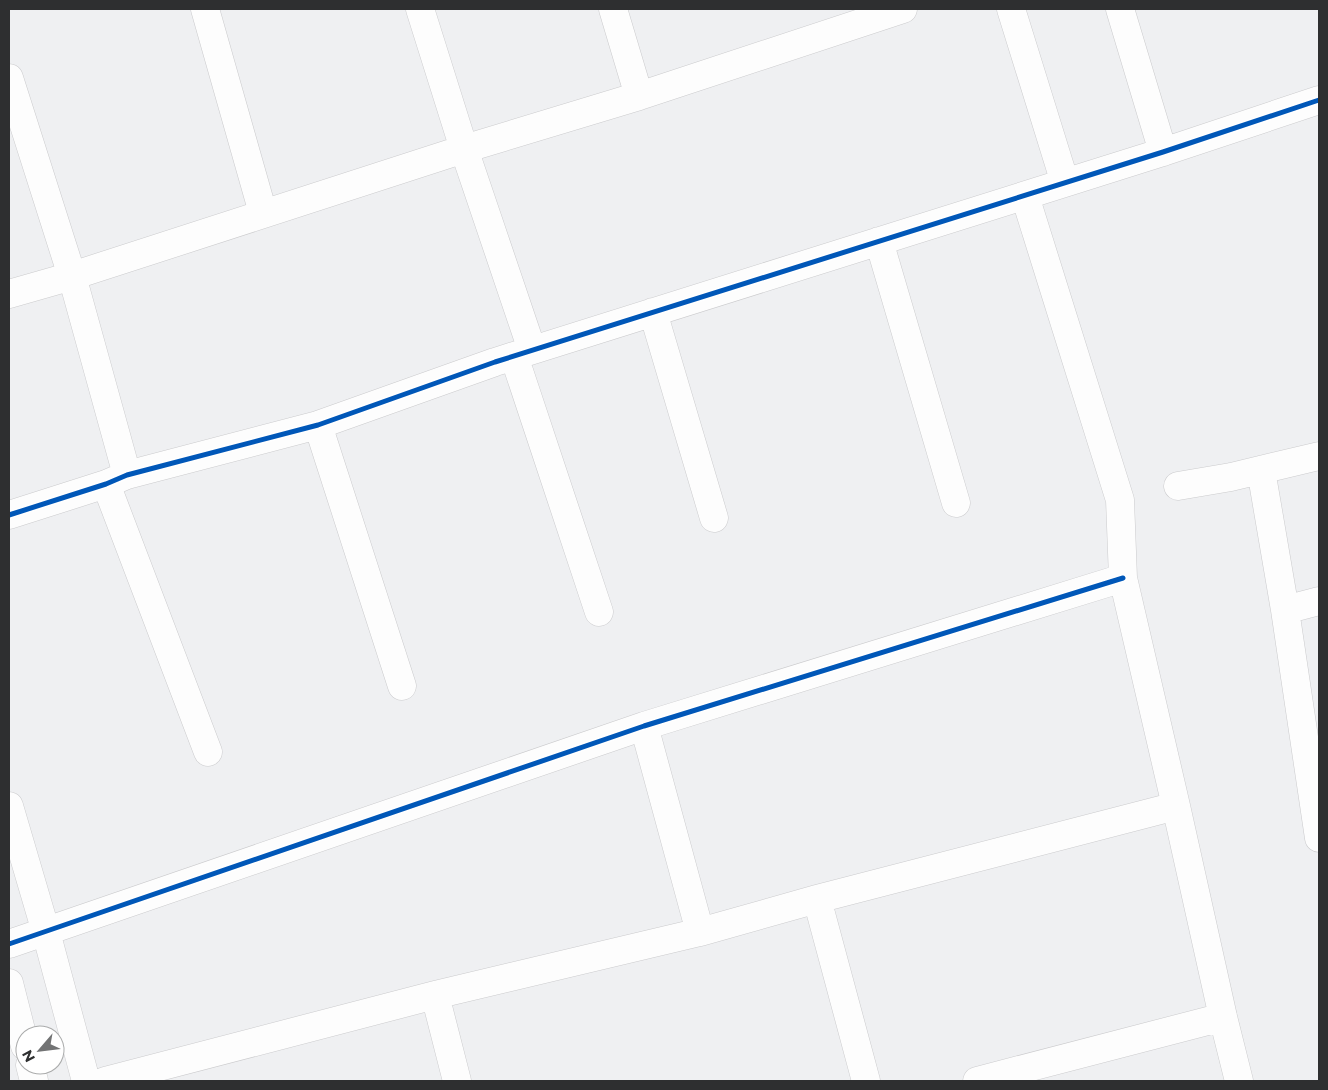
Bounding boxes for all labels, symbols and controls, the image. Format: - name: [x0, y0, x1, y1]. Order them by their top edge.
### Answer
- north arrow: [15, 1025, 65, 1075]
- text: N: [18, 1047, 39, 1065]

